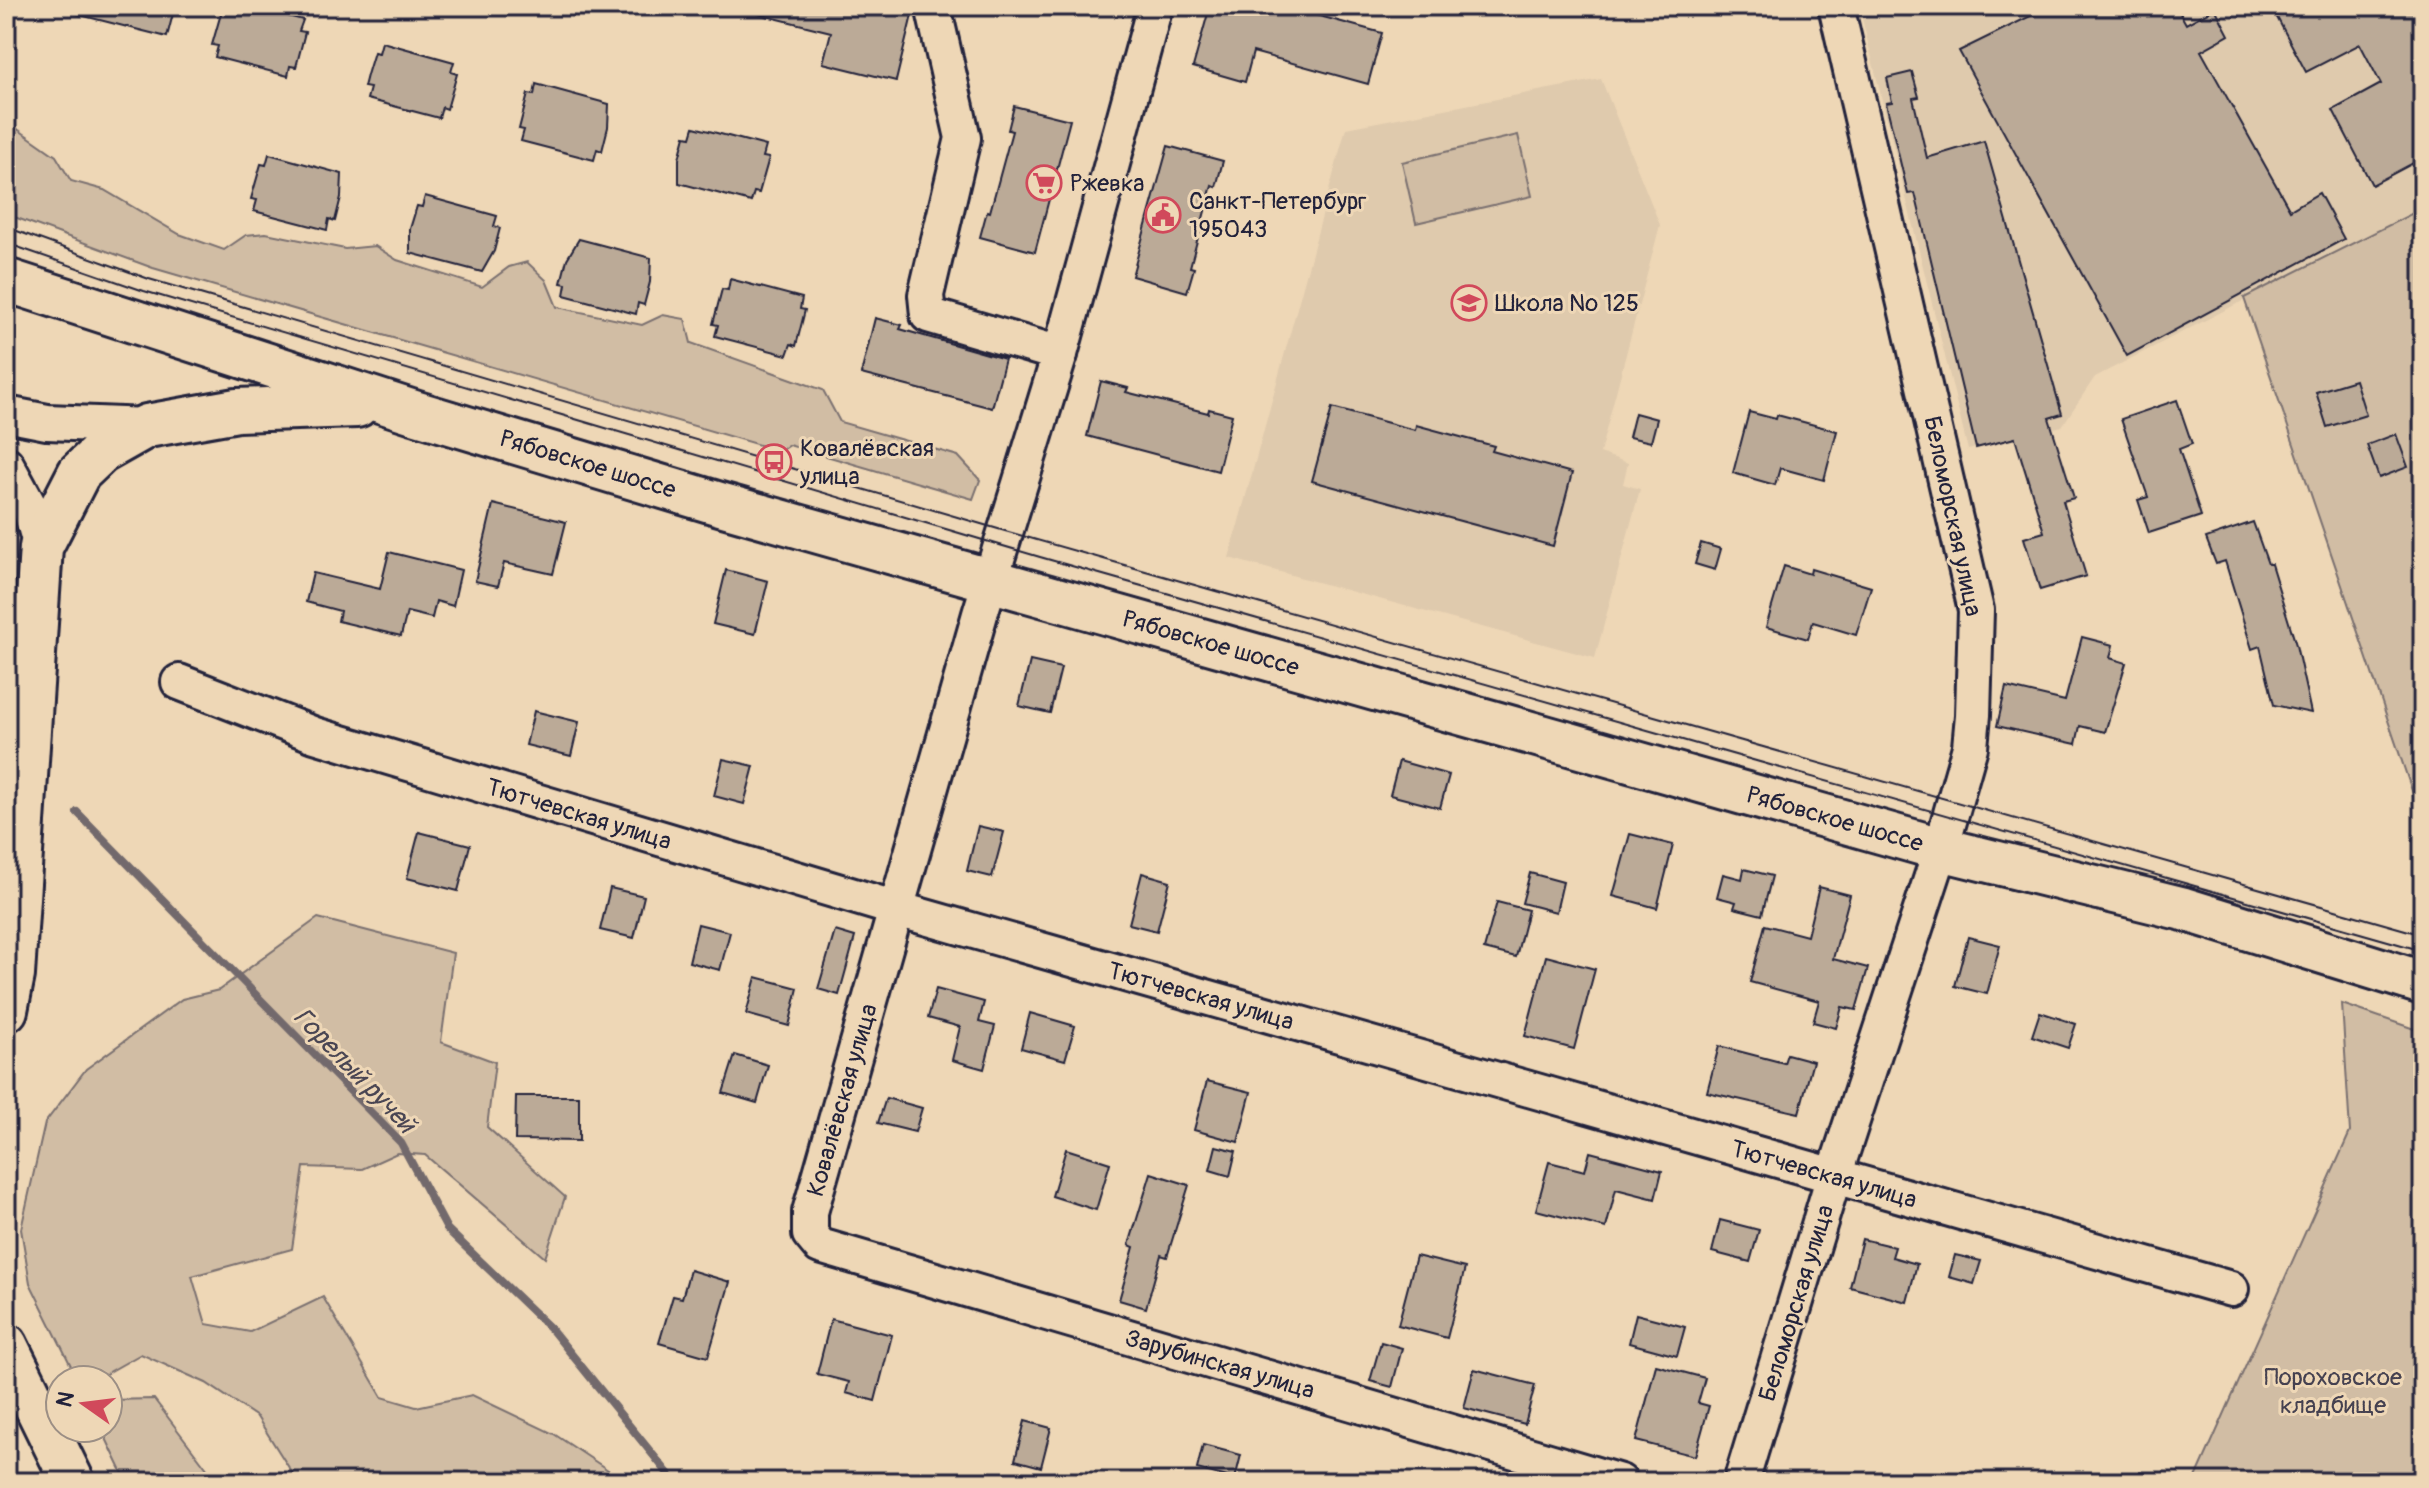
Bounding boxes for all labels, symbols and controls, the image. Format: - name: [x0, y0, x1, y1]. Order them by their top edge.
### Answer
- supermarket icon: Ржевка: [1025, 164, 1063, 202]
- place label: Ржевка: [1070, 169, 1144, 198]
- place label: Санкт-Петербург 195043: [1189, 187, 1367, 244]
- public building icon: Санкт-Петербург 195043: [1144, 196, 1182, 234]
- school or university icon: Школа № 125: [1450, 284, 1488, 322]
- place label: Школа № 125: [1495, 289, 1639, 318]
- street label: Беломорская улица: [1917, 413, 1988, 619]
- street label: Рябовское шоссе: [496, 424, 679, 505]
- place label: Ковалёвская улица: [799, 434, 934, 491]
- bus stop icon: Ковалёвская улица: [755, 443, 793, 481]
- street label: Рябовское шоссе: [1119, 604, 1303, 683]
- street label: Тютчевская улица: [483, 773, 675, 856]
- street label: Рябовское шоссе: [1743, 780, 1927, 859]
- street label: Тютчевская улица: [1105, 956, 1297, 1037]
- street label: Ковалёвская улица: [801, 1000, 884, 1200]
- water label: Горелый ручей: [287, 1001, 424, 1142]
- street label: Тютчевская улица: [1728, 1134, 1920, 1215]
- street label: Беломорская улица: [1753, 1201, 1840, 1405]
- street label: Зарубинская улица: [1122, 1324, 1318, 1405]
- park label: Пороховское кладбище: [2264, 1363, 2402, 1420]
- north arrow: [44, 1364, 124, 1444]
- text: N: [50, 1389, 81, 1410]

